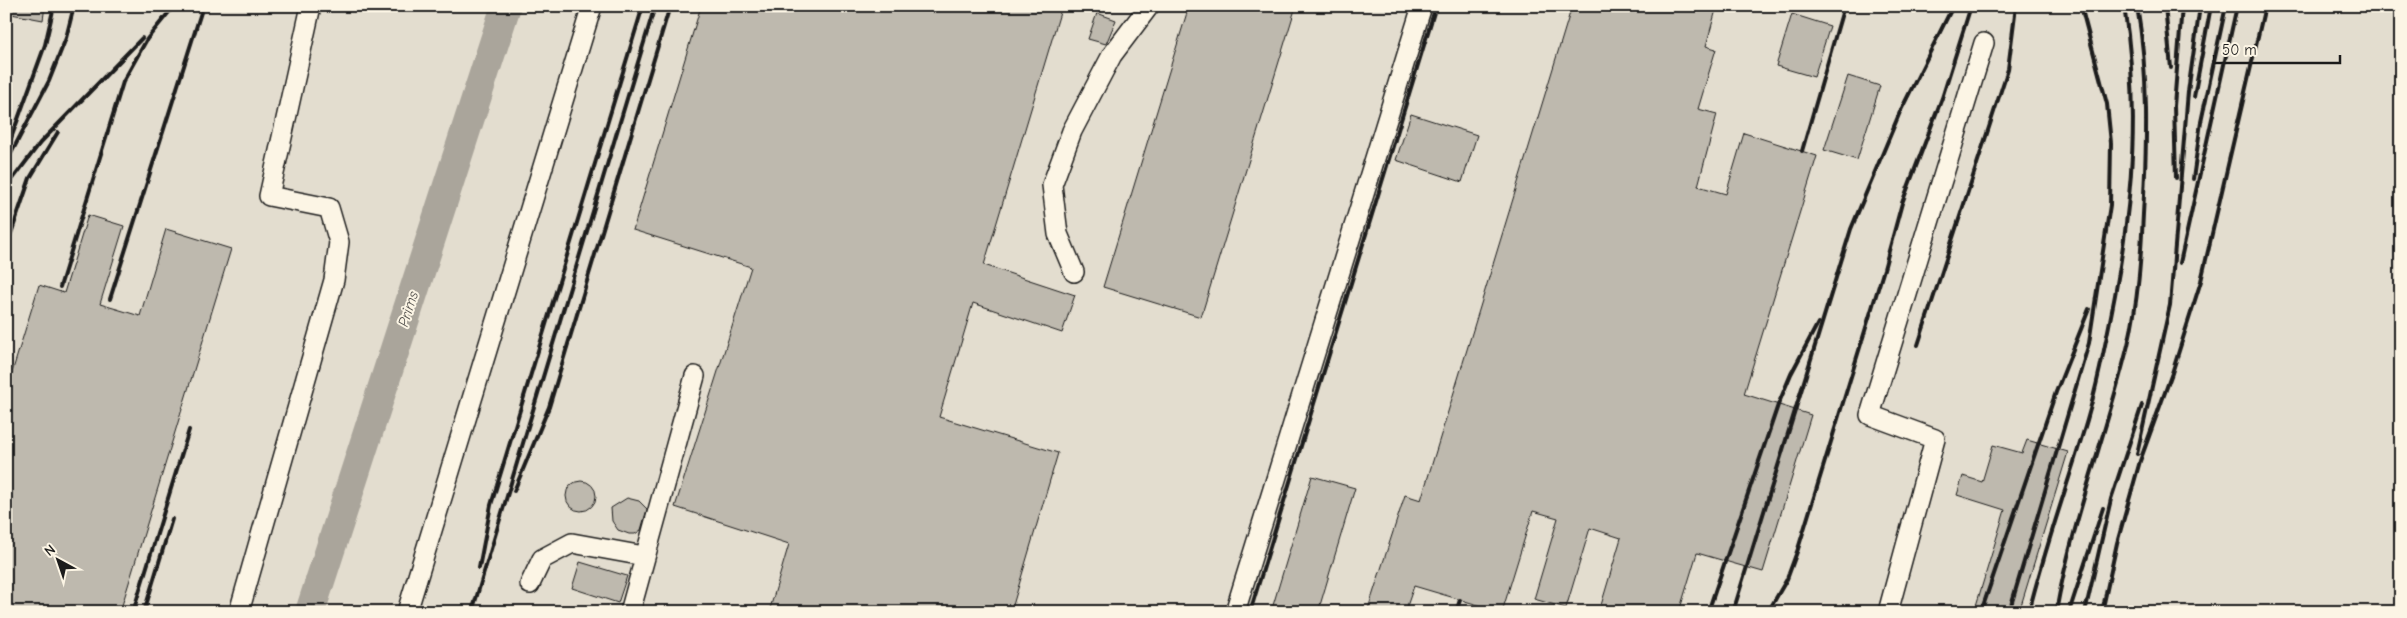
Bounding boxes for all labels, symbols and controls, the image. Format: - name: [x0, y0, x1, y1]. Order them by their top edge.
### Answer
- scale bar: [2214, 32, 2341, 64]
- text: 50 m: [2222, 41, 2257, 59]
- water label: Prims: [394, 288, 422, 329]
- north arrow: [32, 536, 82, 586]
- text: N: [41, 541, 59, 560]

